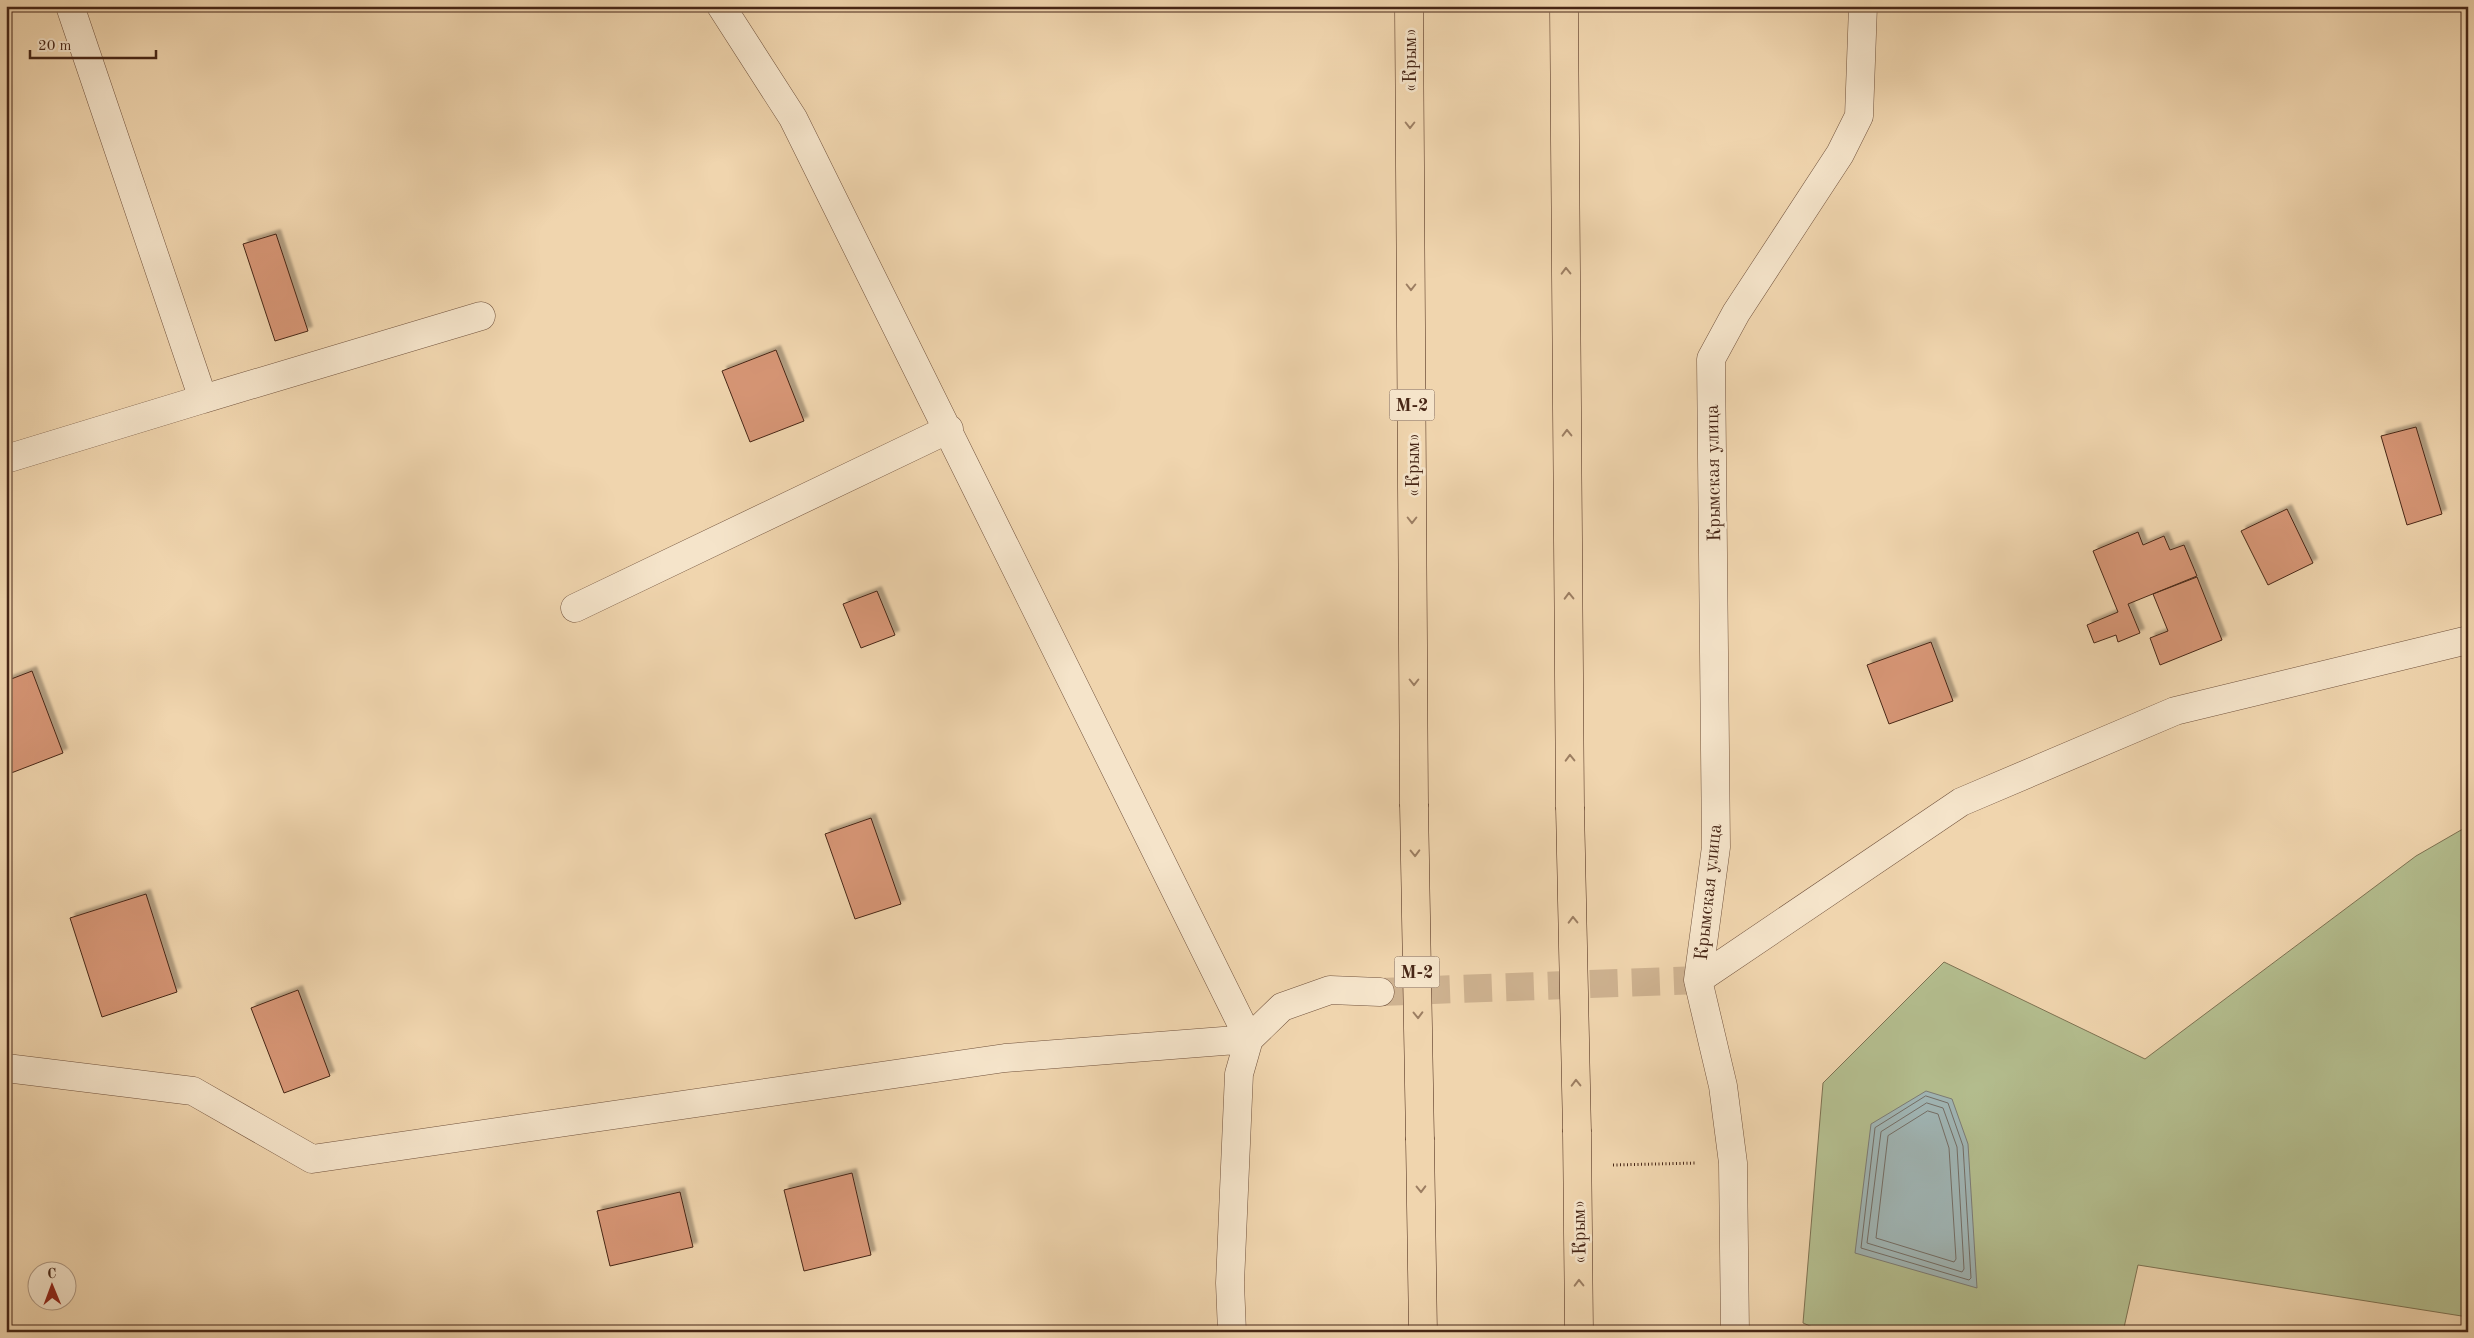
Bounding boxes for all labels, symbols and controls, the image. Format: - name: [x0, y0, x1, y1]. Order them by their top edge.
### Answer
- scale bar: [30, 28, 156, 60]
- street label: «Крым»: [1402, 28, 1421, 92]
- text: 20 m: [38, 39, 72, 54]
- one-way arrow: [1405, 122, 1415, 129]
- one-way arrow: [1561, 266, 1571, 274]
- one-way arrow: [1406, 284, 1416, 292]
- road number: М-2: [1390, 390, 1434, 420]
- street label: Крымская улица: [1704, 404, 1725, 542]
- one-way arrow: [1562, 429, 1572, 436]
- street label: «Крым»: [1405, 433, 1424, 497]
- one-way arrow: [1407, 516, 1417, 524]
- one-way arrow: [1563, 591, 1574, 599]
- one-way arrow: [1408, 679, 1419, 687]
- one-way arrow: [1565, 754, 1575, 762]
- street label: Крымская улица: [1693, 822, 1726, 961]
- one-way arrow: [1410, 849, 1420, 857]
- one-way arrow: [1568, 916, 1578, 924]
- road number: М-2: [1394, 956, 1440, 988]
- one-way arrow: [1413, 1012, 1423, 1019]
- one-way arrow: [1571, 1079, 1581, 1086]
- one-way arrow: [1416, 1186, 1426, 1193]
- street label: «Крым»: [1570, 1200, 1591, 1264]
- north arrow: [28, 1260, 78, 1310]
- text: С: [47, 1267, 57, 1281]
- one-way arrow: [1574, 1279, 1584, 1286]

